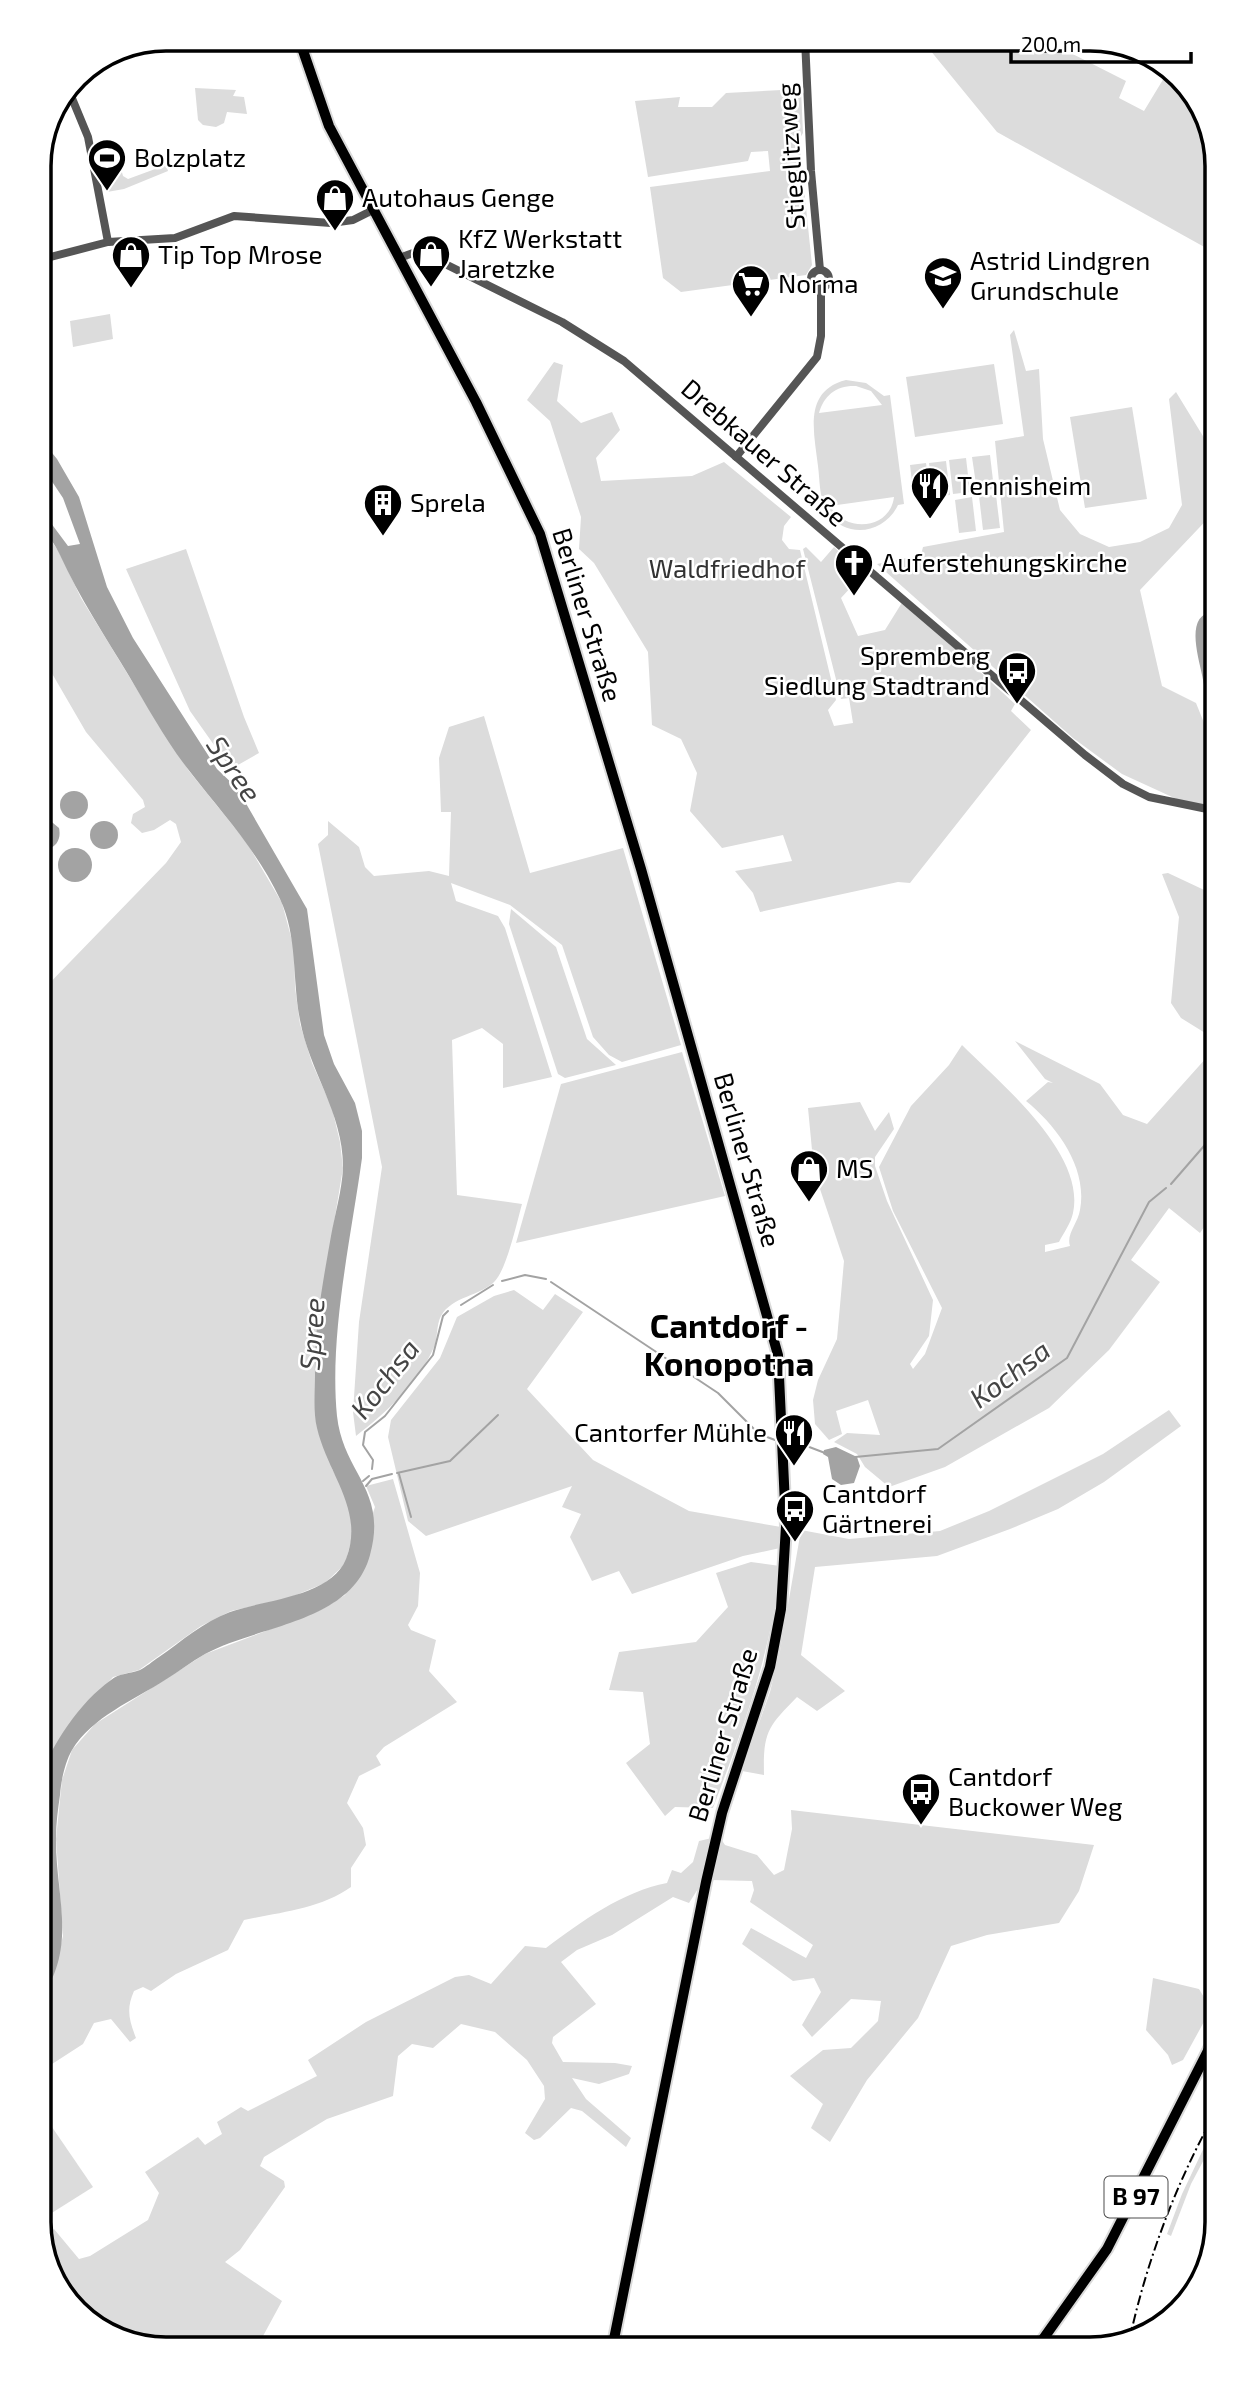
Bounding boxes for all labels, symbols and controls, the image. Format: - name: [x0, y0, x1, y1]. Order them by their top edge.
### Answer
- scale bar: [1011, 21, 1191, 65]
- text: 200 m: [1021, 31, 1081, 56]
- street label: Stieglitzweg: [769, 82, 810, 230]
- sports icon: Bolzplatz: [86, 137, 128, 192]
- place label: Bolzplatz: [134, 141, 246, 172]
- shop icon: Autohaus Genge: [314, 177, 356, 232]
- place label: Autohaus Genge: [362, 181, 555, 212]
- place label: KfZ Werkstatt Jaretzke: [458, 222, 622, 283]
- shop icon: KfZ Werkstatt Jaretzke: [410, 233, 452, 288]
- shop icon: Tip Top Mrose: [110, 234, 152, 289]
- place label: Tip Top Mrose: [158, 238, 323, 269]
- place label: Astrid Lindgren Grundschule: [970, 244, 1150, 305]
- school or university icon: Astrid Lindgren Grundschule: [922, 255, 964, 310]
- supermarket icon: Norma: [730, 263, 772, 318]
- place label: Norma: [778, 267, 859, 298]
- street label: Drebkauer Straße: [676, 372, 854, 532]
- restaurant icon: Tennisheim: [909, 465, 951, 520]
- place label: Tennisheim: [957, 469, 1091, 500]
- building icon: Sprela: [362, 482, 404, 537]
- place label: Sprela: [410, 486, 486, 517]
- street label: Berliner Straße: [547, 524, 630, 705]
- church icon: Auferstehungskirche: [833, 542, 875, 597]
- place label: Auferstehungskirche: [881, 546, 1127, 577]
- park label: Waldfriedhof: [649, 552, 806, 583]
- place label: Spremberg Siedlung Stadtrand: [764, 639, 990, 700]
- bus stop icon: Spremberg Siedlung Stadtrand: [996, 650, 1038, 705]
- water label: Spree: [200, 729, 269, 808]
- street label: Berliner Straße: [709, 1069, 788, 1250]
- shop icon: MS: [788, 1148, 830, 1203]
- place label: MS: [836, 1152, 873, 1183]
- water label: Spree: [292, 1296, 330, 1371]
- district label: Cantdorf - Konopotna: [644, 1305, 814, 1383]
- water label: Kochsa: [343, 1332, 426, 1425]
- water label: Kochsa: [963, 1332, 1056, 1414]
- restaurant icon: Cantorfer Mühle: [773, 1412, 815, 1467]
- place label: Cantorfer Mühle: [574, 1416, 767, 1447]
- place label: Cantdorf Gärtnerei: [822, 1477, 933, 1538]
- bus stop icon: Cantdorf Gärtnerei: [774, 1488, 816, 1543]
- street label: Berliner Straße: [680, 1644, 763, 1825]
- place label: Cantdorf Buckower Weg: [948, 1760, 1123, 1821]
- bus stop icon: Cantdorf Buckower Weg: [900, 1771, 942, 1826]
- road number: B 97: [1104, 2176, 1168, 2218]

